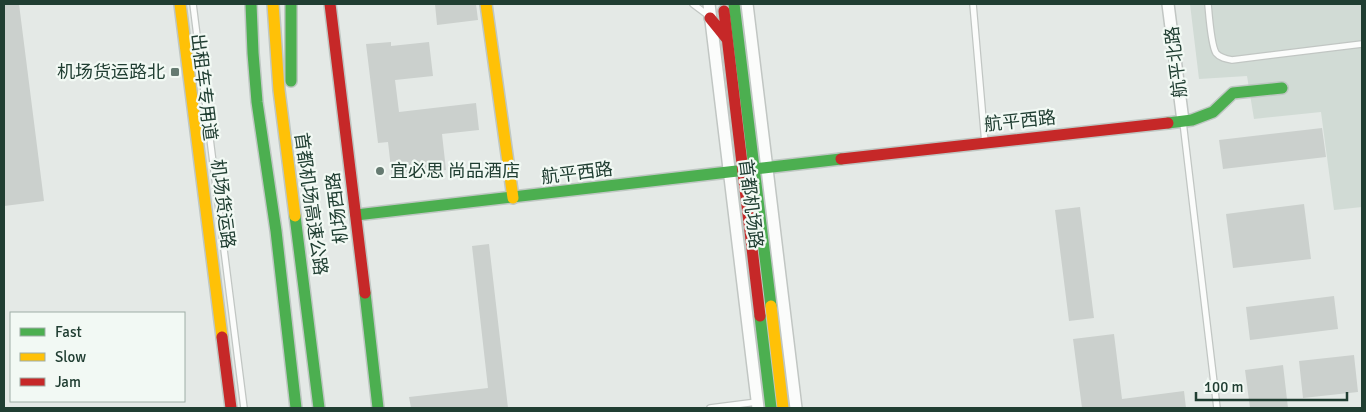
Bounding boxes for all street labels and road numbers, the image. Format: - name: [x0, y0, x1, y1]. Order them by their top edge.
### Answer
- street label: 航平北路: [1161, 25, 1191, 99]
- street label: 出租车专用道: [187, 32, 221, 142]
- street label: 航平西路: [983, 106, 1057, 136]
- street label: 首都机场高速公路: [290, 131, 332, 277]
- street label: 机场货运路: [207, 158, 239, 250]
- street label: 航平西路: [540, 158, 614, 188]
- street label: 首都机场路: [735, 158, 767, 250]
- street label: 机场西路: [322, 171, 352, 245]

